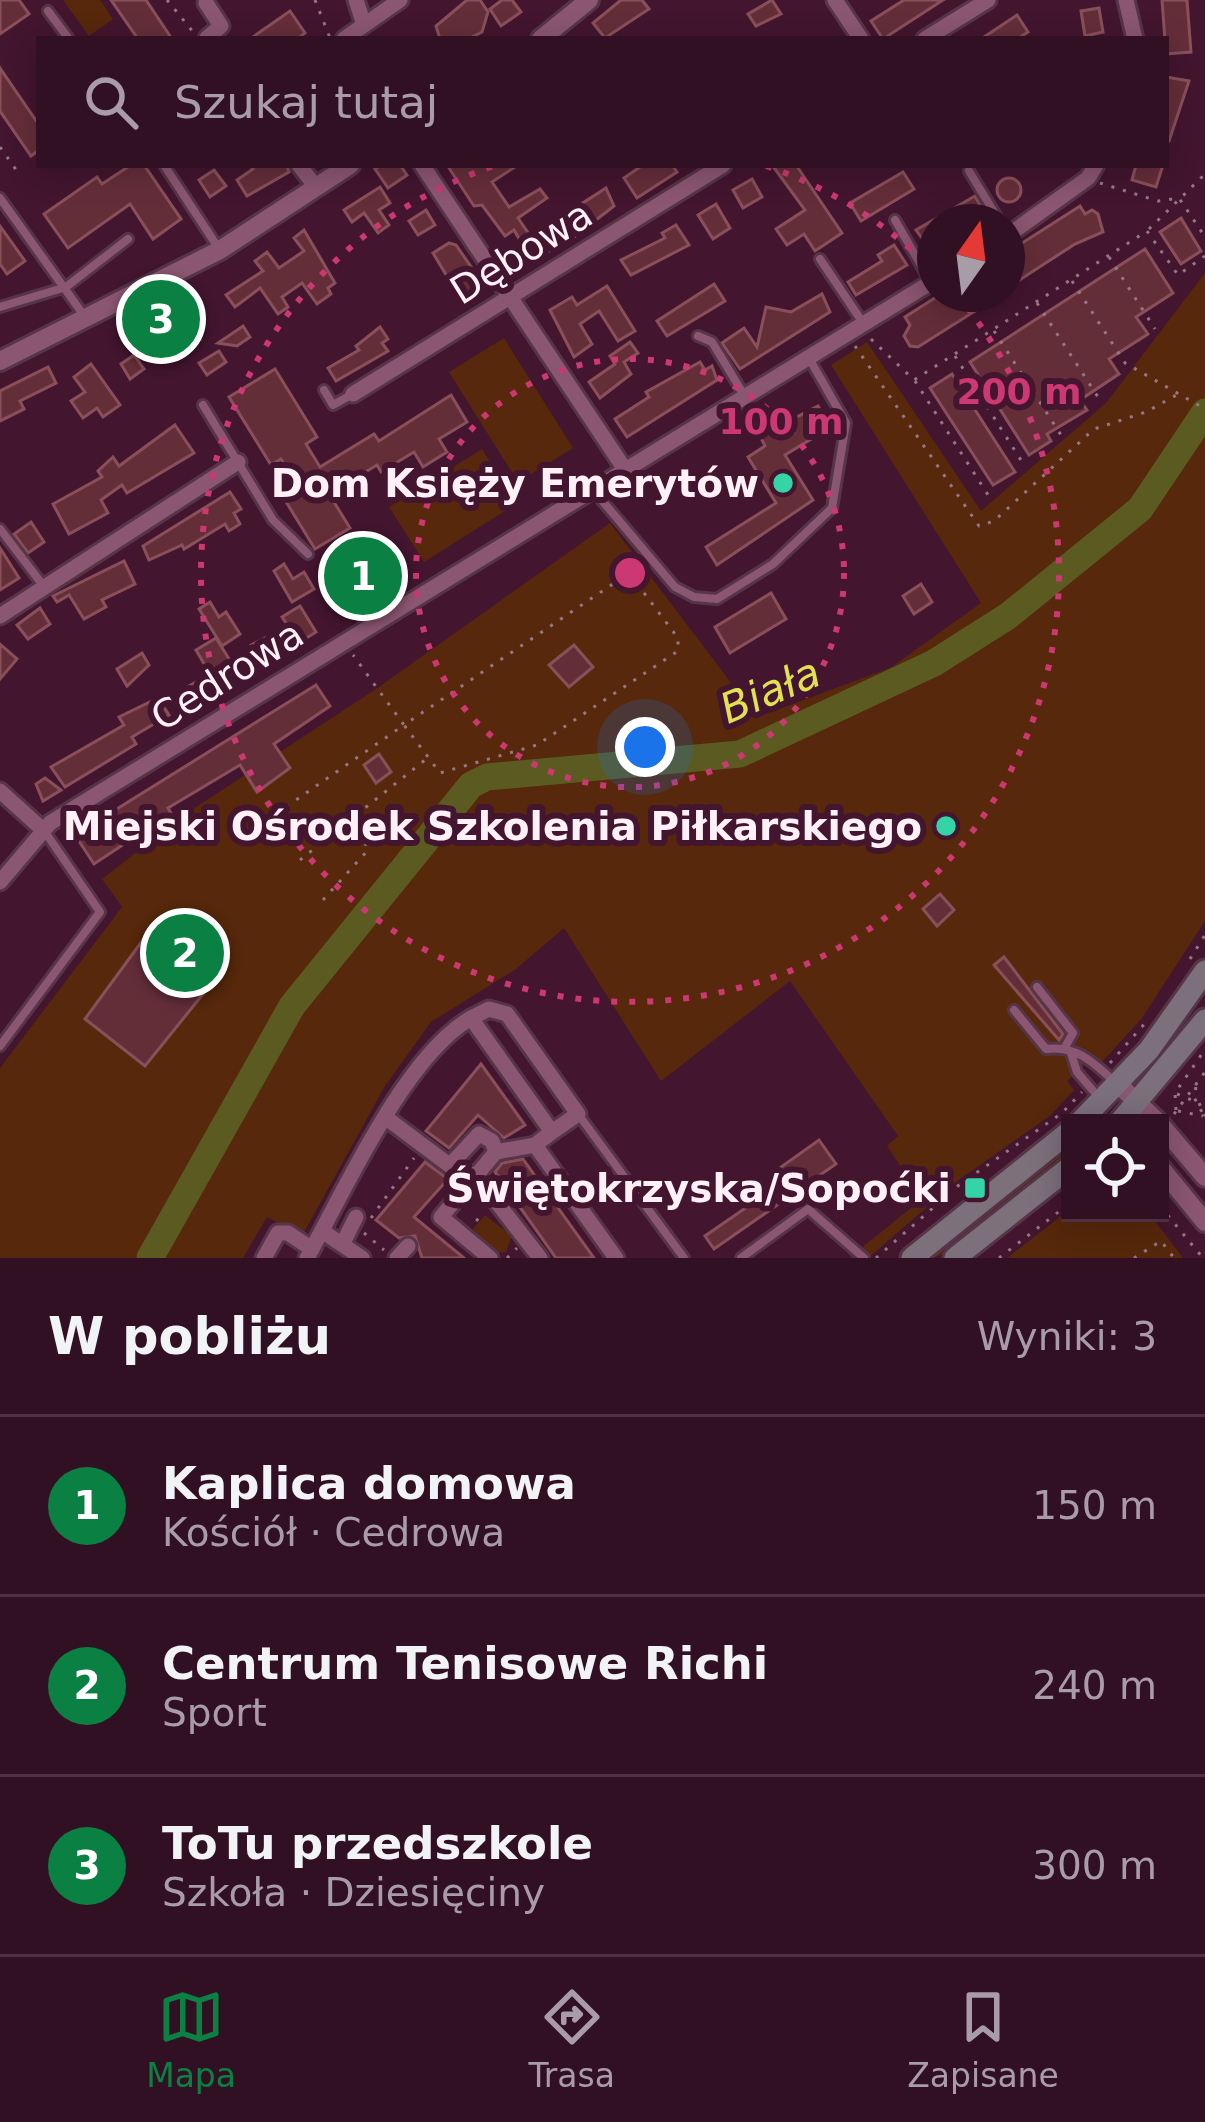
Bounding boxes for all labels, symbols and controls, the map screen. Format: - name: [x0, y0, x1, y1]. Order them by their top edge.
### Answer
- search box: [36, 36, 1169, 168]
- icon: search: [78, 69, 144, 135]
- text: Szukaj tutaj: [174, 76, 438, 129]
- street label: Dębowa: [442, 191, 600, 313]
- north arrow: [917, 204, 1025, 312]
- pin: 3: [122, 274, 200, 364]
- text: 200 m: [956, 371, 1082, 412]
- text: 100 m: [718, 401, 844, 442]
- place label: Dom Księży Emerytów: [271, 461, 759, 506]
- marker: Dom Księży Emerytów: [770, 470, 796, 496]
- pin: 1: [324, 531, 402, 621]
- centre of rings: [609, 552, 651, 594]
- street label: Cedrowa: [143, 611, 312, 740]
- water label: Biała: [713, 648, 828, 733]
- your location: [615, 717, 675, 777]
- place label: Miejski Ośrodek Szkolenia Piłkarskiego: [63, 804, 922, 849]
- marker: Miejski Ośrodek Szkolenia Piłkarskiego: [933, 813, 959, 839]
- pin: 2: [146, 908, 224, 998]
- map controls: [1061, 1114, 1169, 1222]
- button: locate: [1061, 1114, 1169, 1222]
- place label: Świętokrzyska/Sopoćki: [447, 1165, 951, 1211]
- marker: Świętokrzyska/Sopoćki: [962, 1175, 988, 1201]
- text: W pobliżu: [48, 1307, 331, 1366]
- text: Wyniki: 3: [977, 1314, 1157, 1359]
- text: Kaplica domowa: [162, 1457, 576, 1510]
- text: 1: [73, 1483, 101, 1528]
- text: 150 m: [1032, 1483, 1157, 1528]
- text: Kościół · Cedrowa: [162, 1510, 505, 1555]
- text: Centrum Tenisowe Richi: [162, 1637, 768, 1690]
- text: 2: [73, 1663, 101, 1708]
- text: 240 m: [1032, 1663, 1157, 1708]
- text: Sport: [162, 1690, 267, 1735]
- text: ToTu przedszkole: [162, 1817, 593, 1870]
- text: 3: [73, 1843, 101, 1888]
- text: 300 m: [1032, 1843, 1157, 1888]
- text: Szkoła · Dziesięciny: [162, 1870, 545, 1915]
- tab: Mapa: [146, 1984, 236, 2095]
- tab: Trasa: [528, 1984, 615, 2095]
- tab: Zapisane: [907, 1984, 1059, 2095]

